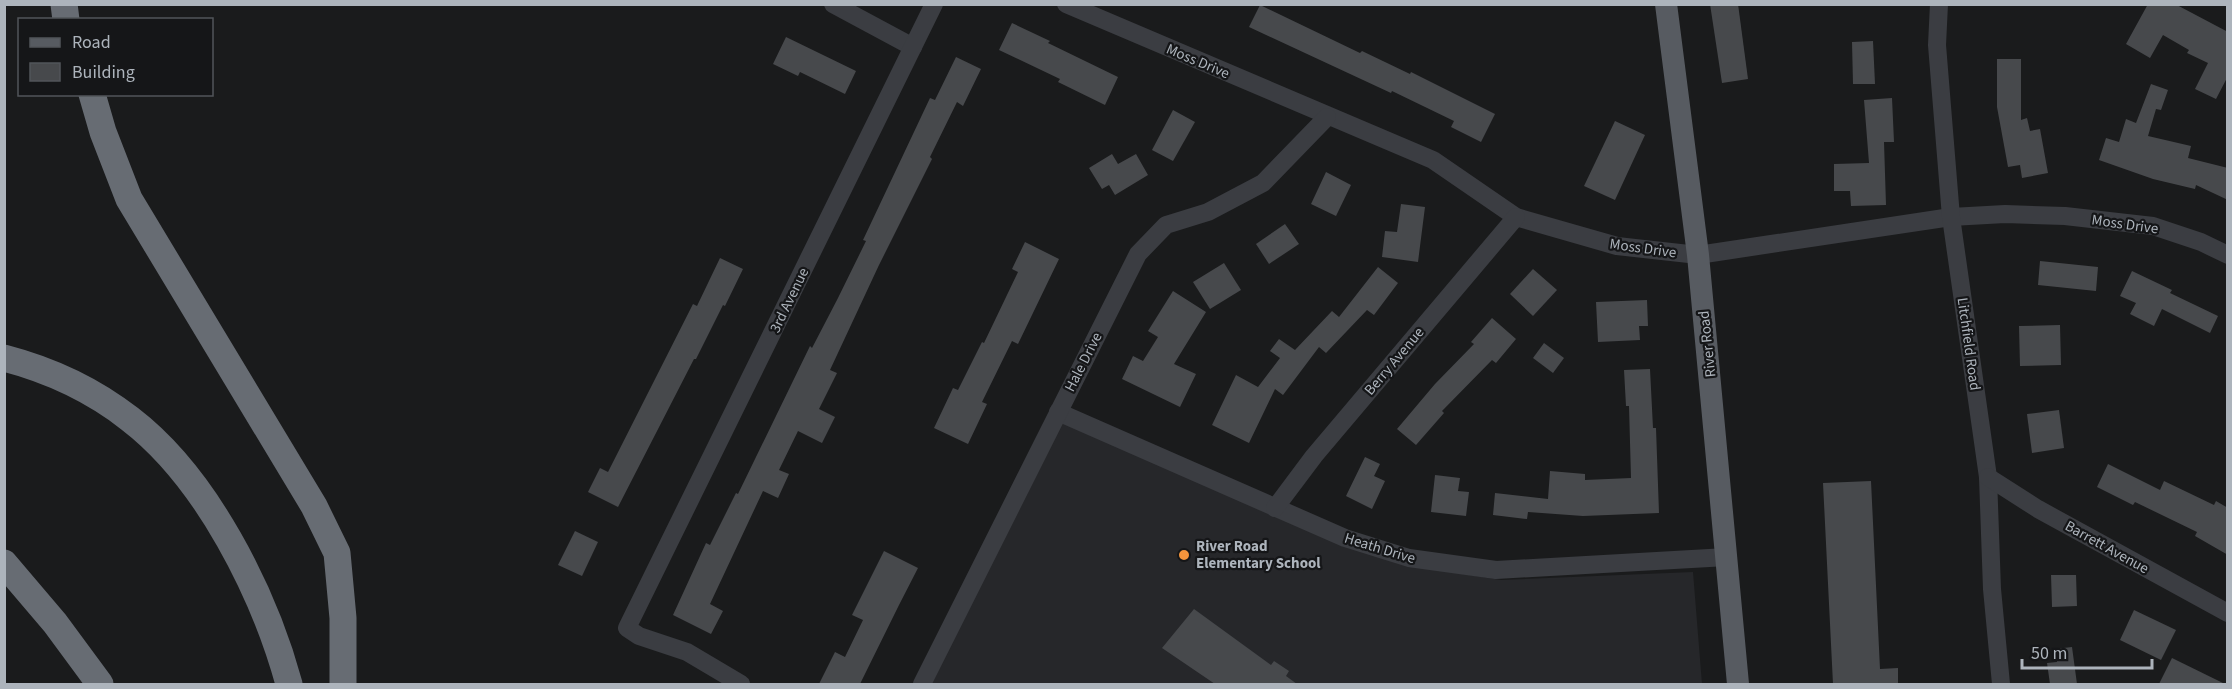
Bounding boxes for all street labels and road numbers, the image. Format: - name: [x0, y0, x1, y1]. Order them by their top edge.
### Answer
- street label: Moss Drive: [1163, 39, 1233, 84]
- street label: Moss Drive: [2090, 209, 2160, 240]
- street label: Moss Drive: [1608, 233, 1678, 264]
- street label: 3rd Avenue: [765, 264, 814, 336]
- street label: Litchfield Road: [1952, 296, 1985, 392]
- street label: River Road: [1694, 310, 1721, 378]
- street label: Berry Avenue: [1360, 323, 1429, 400]
- street label: Hale Drive: [1060, 329, 1107, 396]
- street label: Barrett Avenue: [2061, 516, 2153, 579]
- street label: Heath Drive: [1342, 528, 1418, 569]

